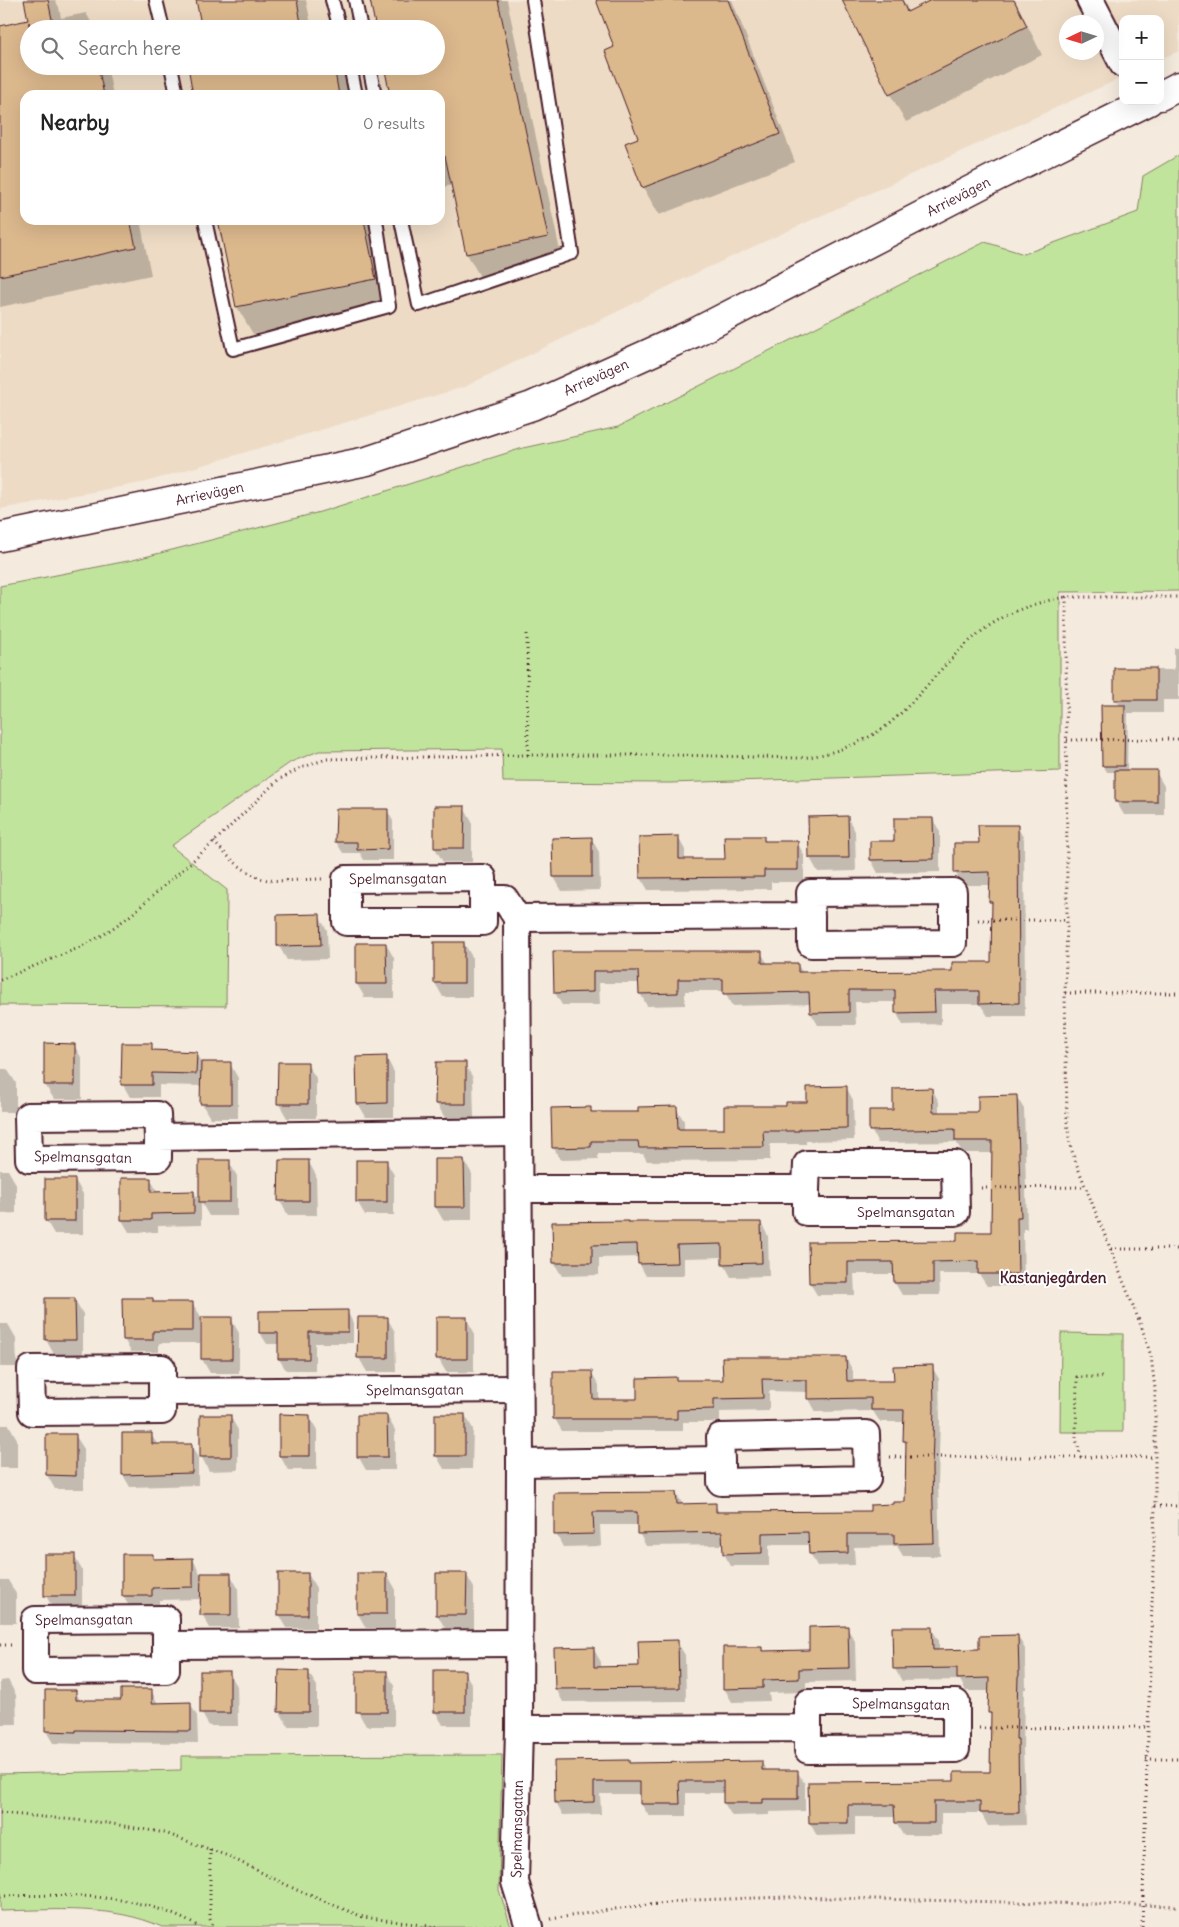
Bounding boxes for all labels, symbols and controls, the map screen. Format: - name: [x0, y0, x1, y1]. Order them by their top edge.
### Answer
- north arrow: [1059, 15, 1104, 60]
- map controls: [1119, 15, 1164, 105]
- button: +: [1119, 15, 1164, 60]
- search box: [20, 20, 445, 75]
- icon: search: [38, 34, 66, 62]
- text: Search here: [78, 36, 181, 60]
- button: −: [1119, 60, 1164, 105]
- text: Nearby: [40, 109, 110, 136]
- text: 0 results: [363, 113, 425, 133]
- street label: Arrievägen: [924, 173, 993, 220]
- street label: Arrievägen: [561, 355, 631, 400]
- street label: Arrievägen: [174, 478, 245, 509]
- street label: Spelmansgatan: [349, 869, 447, 888]
- street label: Spelmansgatan: [34, 1147, 132, 1167]
- street label: Spelmansgatan: [857, 1203, 955, 1221]
- district label: Kastanjegården: [1000, 1268, 1107, 1288]
- street label: Spelmansgatan: [366, 1380, 464, 1399]
- street label: Spelmansgatan: [35, 1610, 133, 1629]
- street label: Spelmansgatan: [852, 1694, 950, 1714]
- street label: Spelmansgatan: [507, 1780, 527, 1878]

